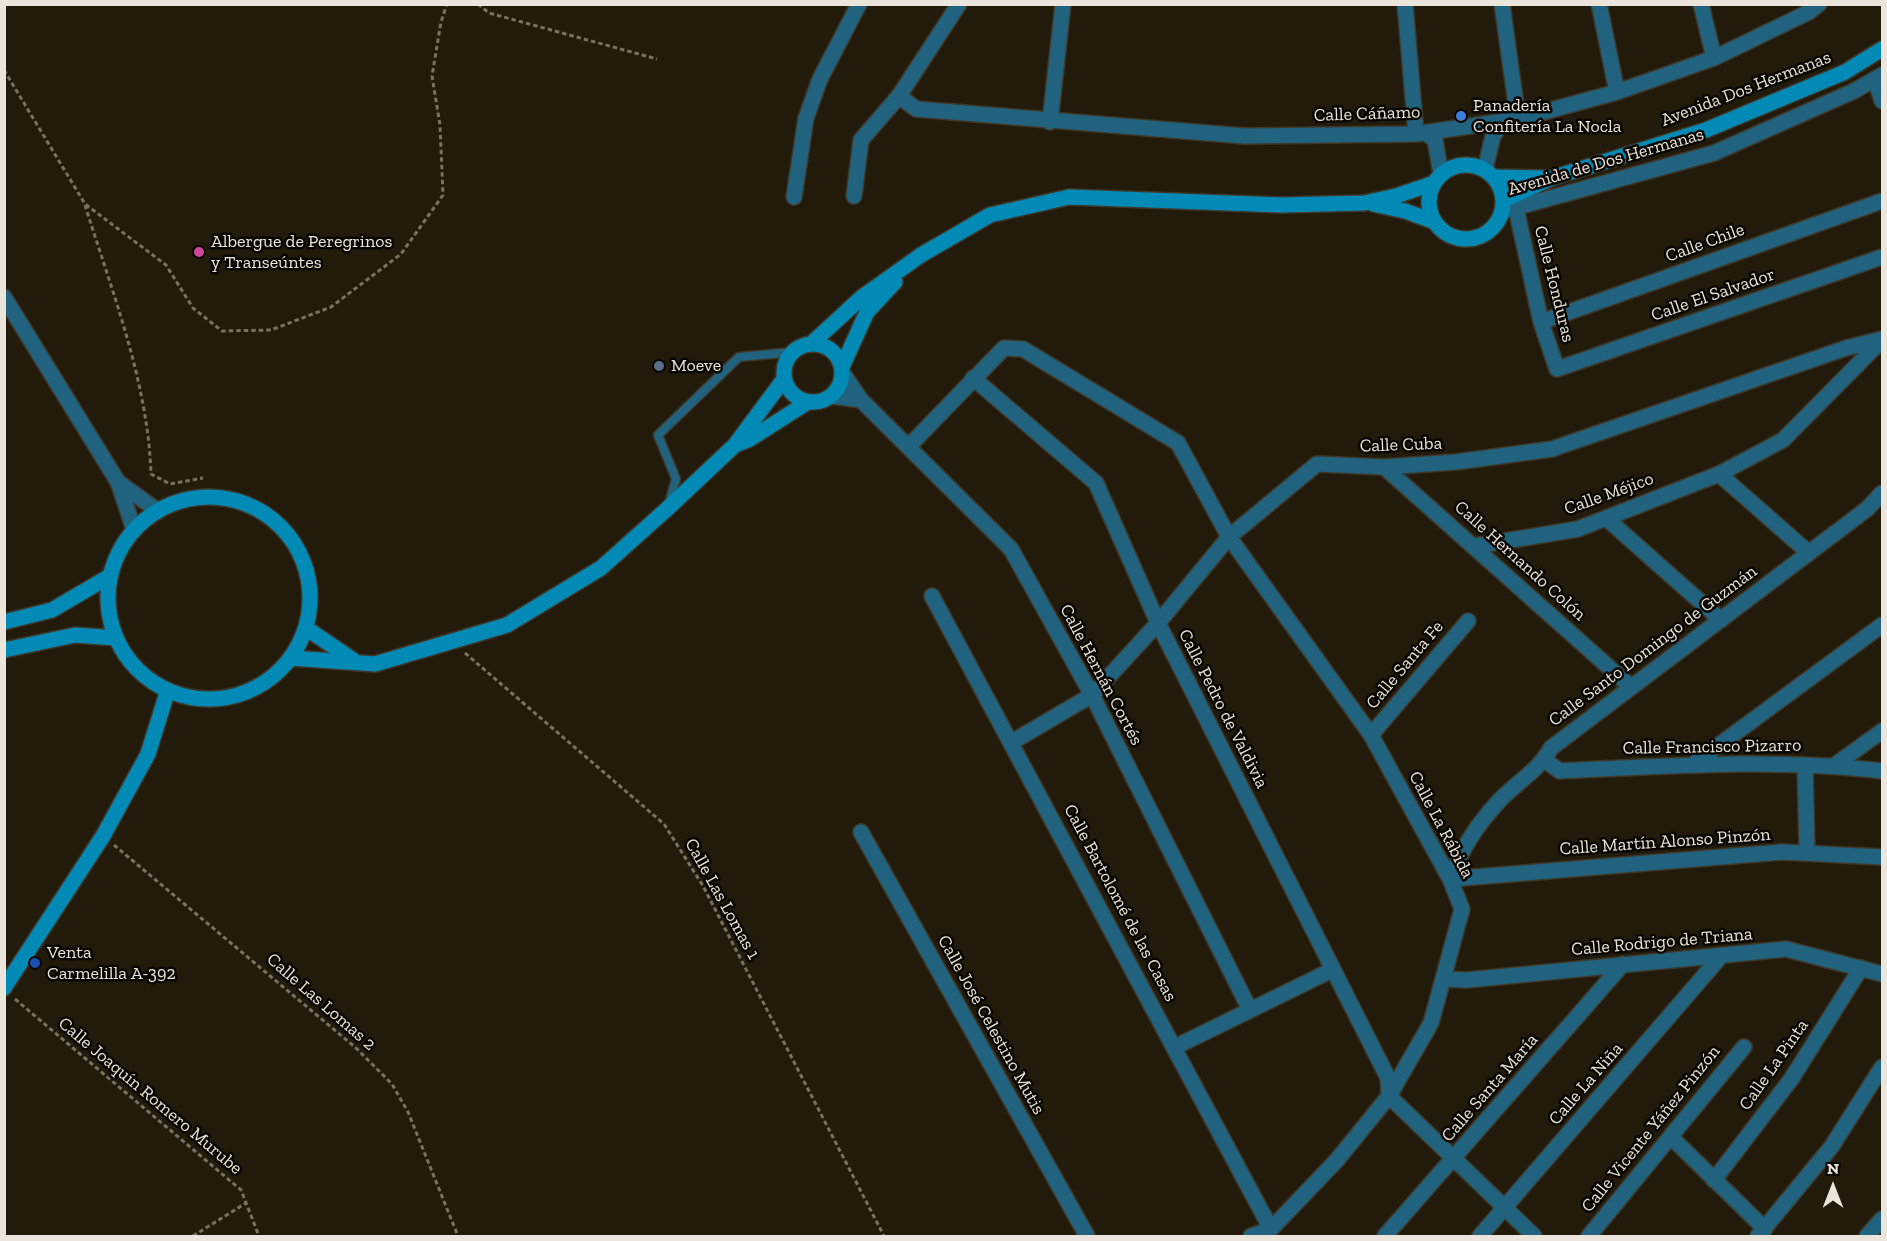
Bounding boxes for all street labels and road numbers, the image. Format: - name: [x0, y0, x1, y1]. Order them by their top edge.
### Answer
- street label: Avenida Dos Hermanas: [1658, 47, 1834, 131]
- street label: Calle Cáñamo: [1313, 101, 1421, 127]
- street label: Avenida de Dos Hermanas: [1506, 124, 1706, 200]
- street label: Calle Chile: [1663, 219, 1747, 267]
- street label: Calle Honduras: [1529, 224, 1579, 344]
- street label: Calle El Salvador: [1648, 264, 1778, 326]
- street label: Calle Cuba: [1359, 433, 1443, 457]
- street label: Calle Méjico: [1561, 468, 1657, 520]
- street label: Calle Hernando Colón: [1450, 496, 1590, 626]
- street label: Calle Santo Domingo de Guzmán: [1545, 561, 1761, 731]
- street label: Calle Hernán Cortés: [1055, 601, 1147, 749]
- street label: Calle Santa Fe: [1362, 616, 1448, 714]
- street label: Calle Pedro de Valdivia: [1174, 626, 1272, 792]
- street label: Calle Francisco Pizarro: [1622, 735, 1802, 759]
- street label: Calle La Rábida: [1404, 768, 1478, 882]
- street label: Calle Bartolomé de las Casas: [1059, 801, 1181, 1005]
- street label: Calle Martín Alonso Pinzón: [1559, 824, 1771, 860]
- street label: Calle Las Lomas 1: [680, 835, 764, 963]
- street label: Calle Rodrigo de Triana: [1570, 923, 1754, 961]
- street label: Calle José Celestino Mutis: [933, 932, 1049, 1118]
- street label: Calle Las Lomas 2: [262, 949, 380, 1055]
- street label: Calle Joaquín Romero Murube: [54, 1013, 246, 1179]
- street label: Calle La Pinta: [1735, 1015, 1813, 1115]
- street label: Calle Santa María: [1437, 1030, 1543, 1146]
- street label: Calle La Niña: [1544, 1038, 1628, 1130]
- street label: Calle Vicente Yáñez Pinzón: [1577, 1041, 1725, 1217]

